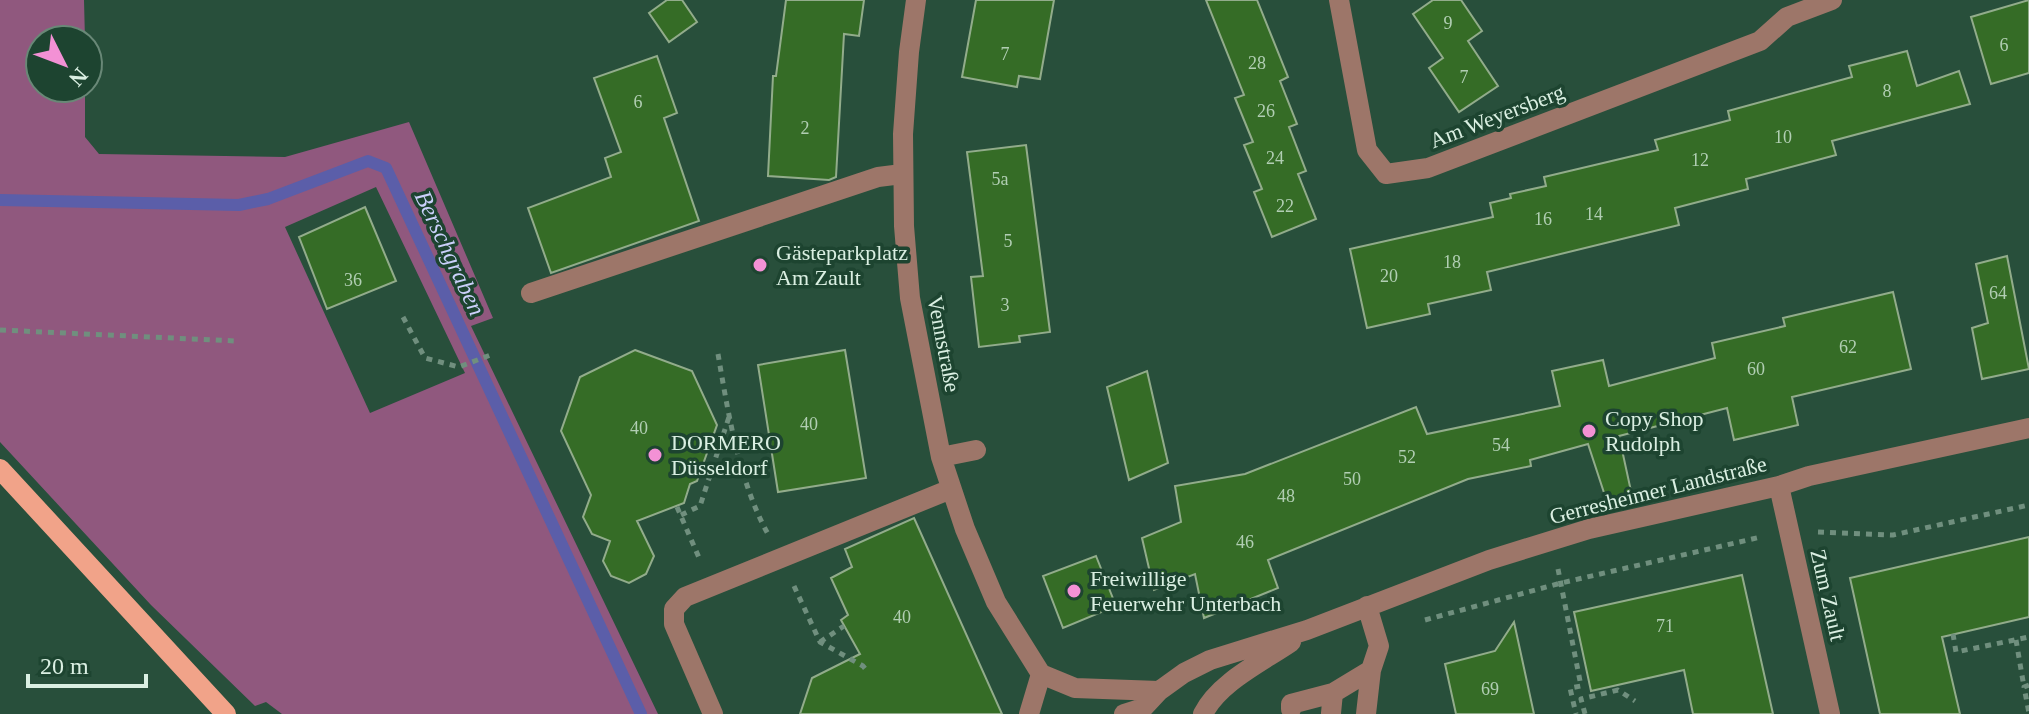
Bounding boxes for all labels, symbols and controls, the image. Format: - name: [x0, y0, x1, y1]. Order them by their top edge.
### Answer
- house number: 9: [1444, 13, 1453, 33]
- north arrow: [24, 24, 104, 104]
- house number: 6: [2000, 35, 2009, 55]
- house number: 7: [1001, 44, 1010, 64]
- house number: 28: [1248, 53, 1266, 73]
- text: N: [64, 63, 93, 91]
- house number: 7: [1460, 67, 1469, 87]
- street label: Am Weyersberg: [1426, 79, 1568, 153]
- house number: 8: [1883, 81, 1892, 101]
- house number: 6: [634, 92, 643, 112]
- house number: 26: [1257, 101, 1275, 121]
- house number: 2: [801, 118, 810, 138]
- house number: 10: [1774, 127, 1792, 147]
- house number: 24: [1266, 148, 1284, 168]
- house number: 12: [1691, 150, 1709, 170]
- house number: 5a: [992, 169, 1009, 189]
- water label: Berschgraben: [410, 186, 490, 320]
- house number: 22: [1276, 196, 1294, 216]
- house number: 14: [1585, 204, 1603, 224]
- house number: 16: [1534, 209, 1552, 229]
- house number: 5: [1004, 231, 1013, 251]
- place label: Gästeparkplatz Am Zault: [776, 240, 908, 290]
- house number: 18: [1443, 252, 1461, 272]
- marker: Gästeparkplatz Am Zault: [751, 256, 769, 274]
- house number: 20: [1380, 266, 1398, 286]
- house number: 36: [344, 270, 362, 290]
- house number: 64: [1989, 283, 2007, 303]
- street label: Vennstraße: [922, 294, 966, 394]
- house number: 3: [1001, 295, 1010, 315]
- house number: 62: [1839, 337, 1857, 357]
- house number: 60: [1747, 359, 1765, 379]
- place label: Copy Shop Rudolph: [1605, 406, 1703, 456]
- house number: 40: [800, 414, 818, 434]
- house number: 40: [630, 418, 648, 438]
- marker: Copy Shop Rudolph: [1580, 422, 1598, 440]
- place label: DORMERO Düsseldorf: [671, 430, 781, 480]
- house number: 54: [1492, 435, 1510, 455]
- marker: DORMERO Düsseldorf: [646, 446, 664, 464]
- house number: 52: [1398, 447, 1416, 467]
- street label: Gerresheimer Landstraße: [1547, 451, 1769, 529]
- house number: 50: [1343, 469, 1361, 489]
- house number: 48: [1277, 486, 1295, 506]
- house number: 46: [1236, 532, 1254, 552]
- street label: Zum Zault: [1805, 547, 1851, 643]
- place label: Freiwillige Feuerwehr Unterbach: [1090, 566, 1281, 616]
- marker: Freiwillige Feuerwehr Unterbach: [1065, 582, 1083, 600]
- house number: 40: [893, 607, 911, 627]
- house number: 71: [1656, 616, 1674, 636]
- scale bar: [28, 638, 146, 688]
- text: 20 m: [40, 653, 89, 679]
- house number: 69: [1481, 679, 1499, 699]

